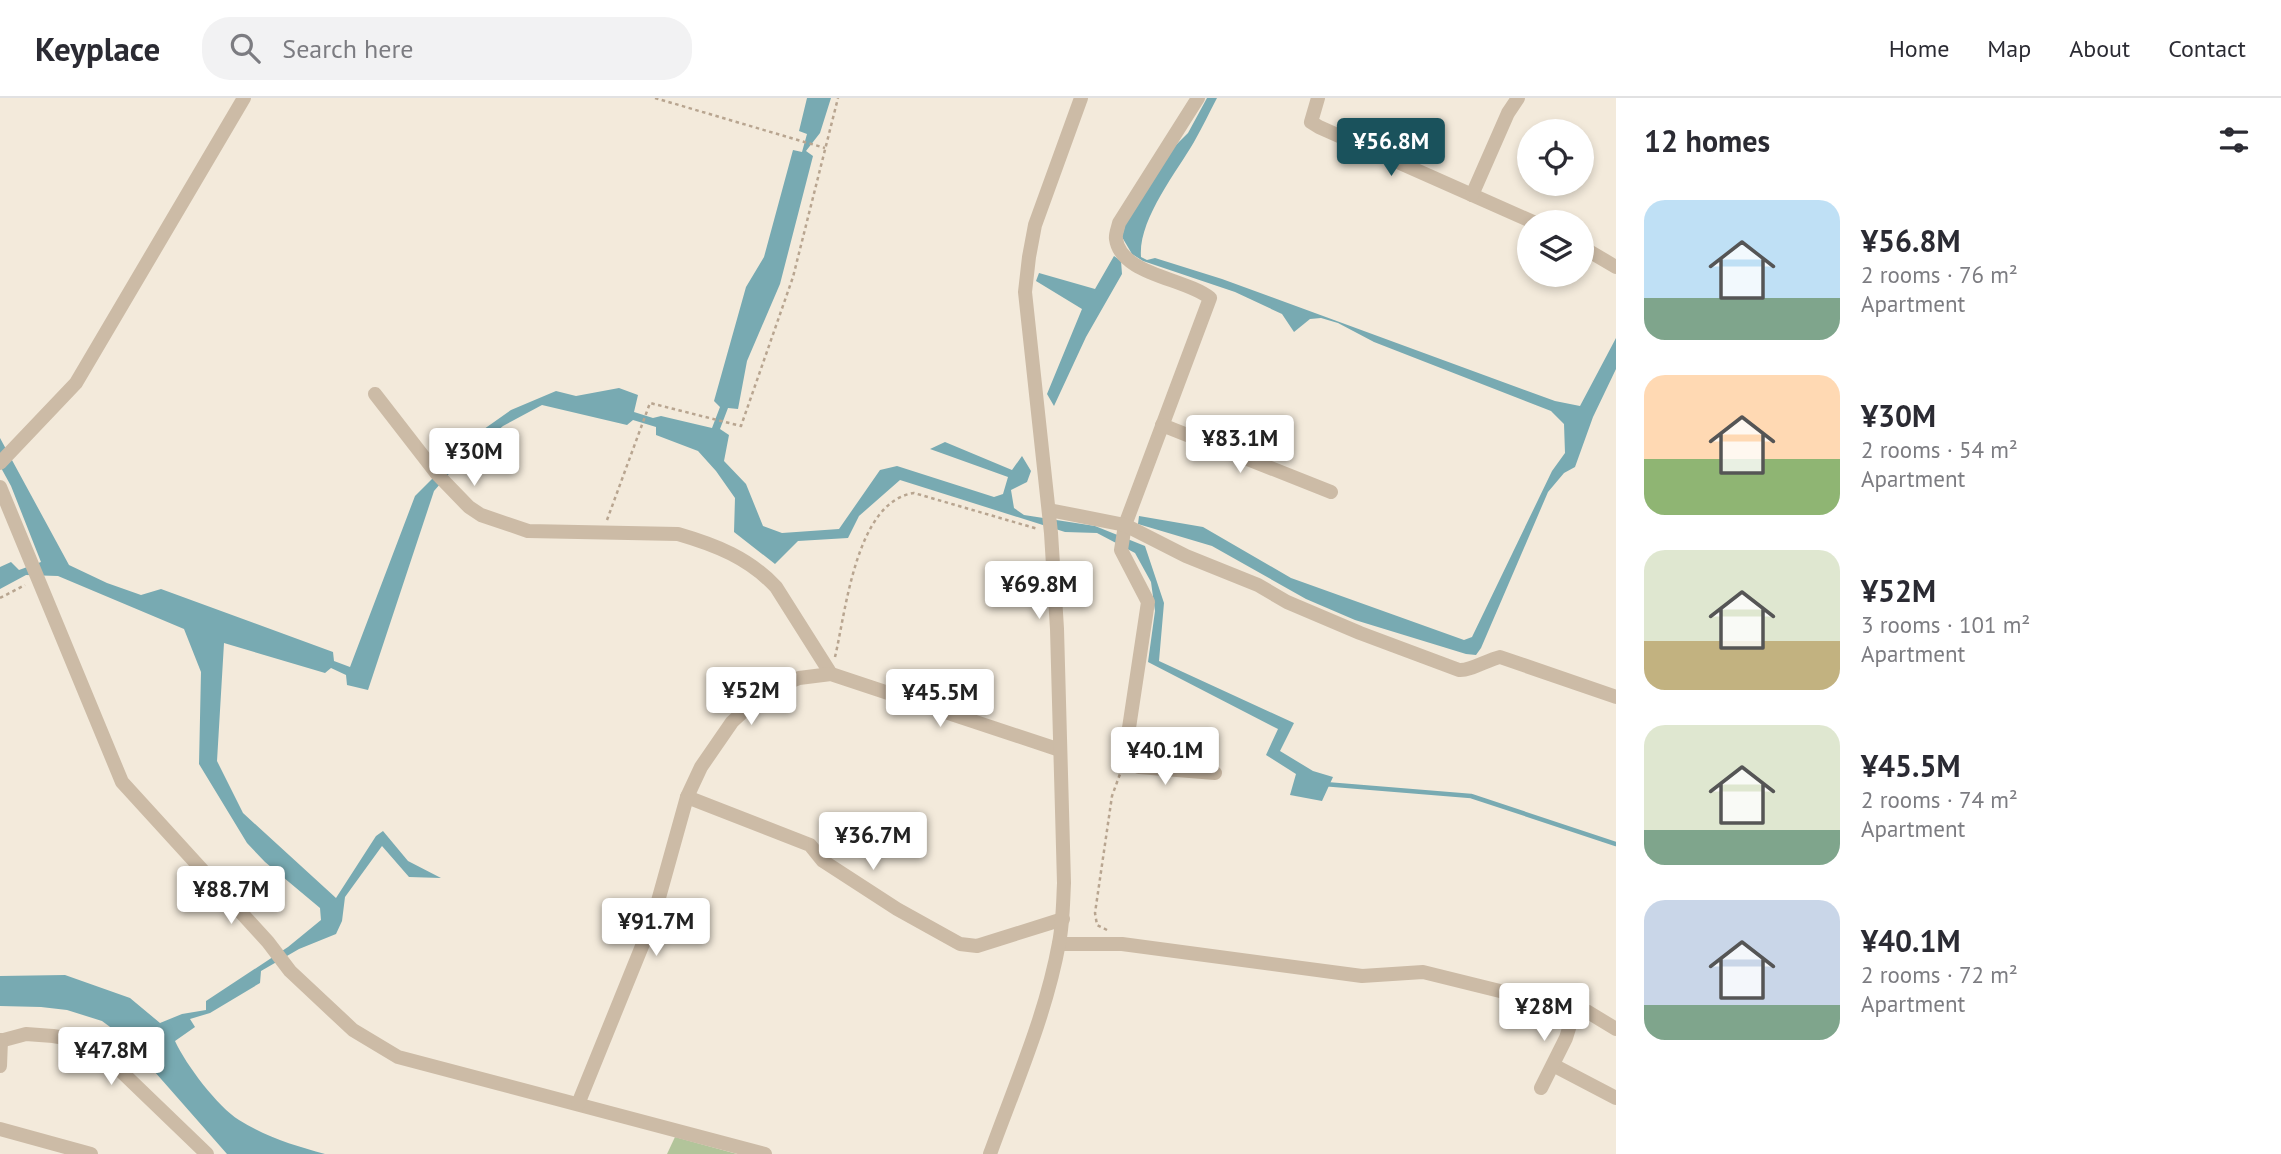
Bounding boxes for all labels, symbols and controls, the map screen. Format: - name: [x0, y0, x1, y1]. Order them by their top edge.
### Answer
- search box: [202, 17, 692, 80]
- text: Keyplace: [35, 27, 160, 70]
- icon: search: [226, 29, 264, 67]
- text: Search here: [282, 32, 413, 65]
- text: Home: [1889, 33, 1949, 64]
- text: Map: [1987, 33, 2031, 64]
- text: About: [2069, 33, 2130, 64]
- text: Contact: [2168, 33, 2246, 64]
- pin: ¥56.8M: [1334, 118, 1448, 178]
- map controls: [1517, 119, 1594, 287]
- button: locate: [1517, 119, 1594, 196]
- text: 12 homes: [1644, 121, 1770, 160]
- icon: filters: [2215, 121, 2253, 159]
- text: ¥56.8M: [1353, 126, 1429, 155]
- button: layers: [1517, 210, 1594, 287]
- text: ¥56.8M: [1861, 221, 1960, 260]
- icon: home: [1700, 228, 1784, 312]
- text: 2 rooms · 76 m²: [1861, 260, 2018, 289]
- text: Apartment: [1861, 289, 1965, 318]
- text: ¥30M: [1861, 396, 1936, 435]
- icon: home: [1700, 403, 1784, 487]
- pin: ¥83.1M: [1183, 416, 1297, 475]
- text: ¥83.1M: [1202, 423, 1278, 452]
- pin: ¥30M: [433, 428, 515, 488]
- text: 2 rooms · 54 m²: [1861, 435, 2018, 464]
- text: ¥30M: [445, 436, 503, 465]
- text: Apartment: [1861, 464, 1965, 493]
- pin: ¥69.8M: [982, 561, 1096, 621]
- text: ¥69.8M: [1001, 569, 1077, 598]
- text: ¥52M: [1861, 571, 1936, 610]
- icon: home: [1700, 578, 1784, 662]
- text: 3 rooms · 101 m²: [1861, 610, 2030, 639]
- text: Apartment: [1861, 639, 1965, 668]
- pin: ¥52M: [710, 668, 792, 727]
- pin: ¥45.5M: [883, 670, 997, 729]
- text: ¥52M: [722, 675, 780, 704]
- text: ¥45.5M: [902, 677, 978, 706]
- pin: ¥40.1M: [1108, 728, 1222, 787]
- text: ¥40.1M: [1127, 735, 1203, 764]
- text: ¥45.5M: [1861, 746, 1960, 785]
- icon: home: [1700, 753, 1784, 837]
- text: 2 rooms · 74 m²: [1861, 785, 2018, 814]
- pin: ¥36.7M: [816, 812, 930, 872]
- text: Apartment: [1861, 814, 1965, 843]
- text: ¥36.7M: [835, 820, 911, 849]
- pin: ¥88.7M: [174, 866, 288, 926]
- text: ¥88.7M: [193, 874, 269, 903]
- pin: ¥91.7M: [599, 898, 713, 958]
- text: ¥91.7M: [618, 906, 694, 935]
- text: ¥40.1M: [1861, 921, 1960, 960]
- icon: home: [1700, 928, 1784, 1012]
- text: 2 rooms · 72 m²: [1861, 960, 2018, 989]
- pin: ¥28M: [1503, 984, 1585, 1043]
- text: Apartment: [1861, 989, 1965, 1018]
- text: ¥28M: [1515, 991, 1573, 1020]
- pin: ¥47.8M: [54, 1028, 168, 1087]
- text: ¥47.8M: [74, 1035, 148, 1064]

